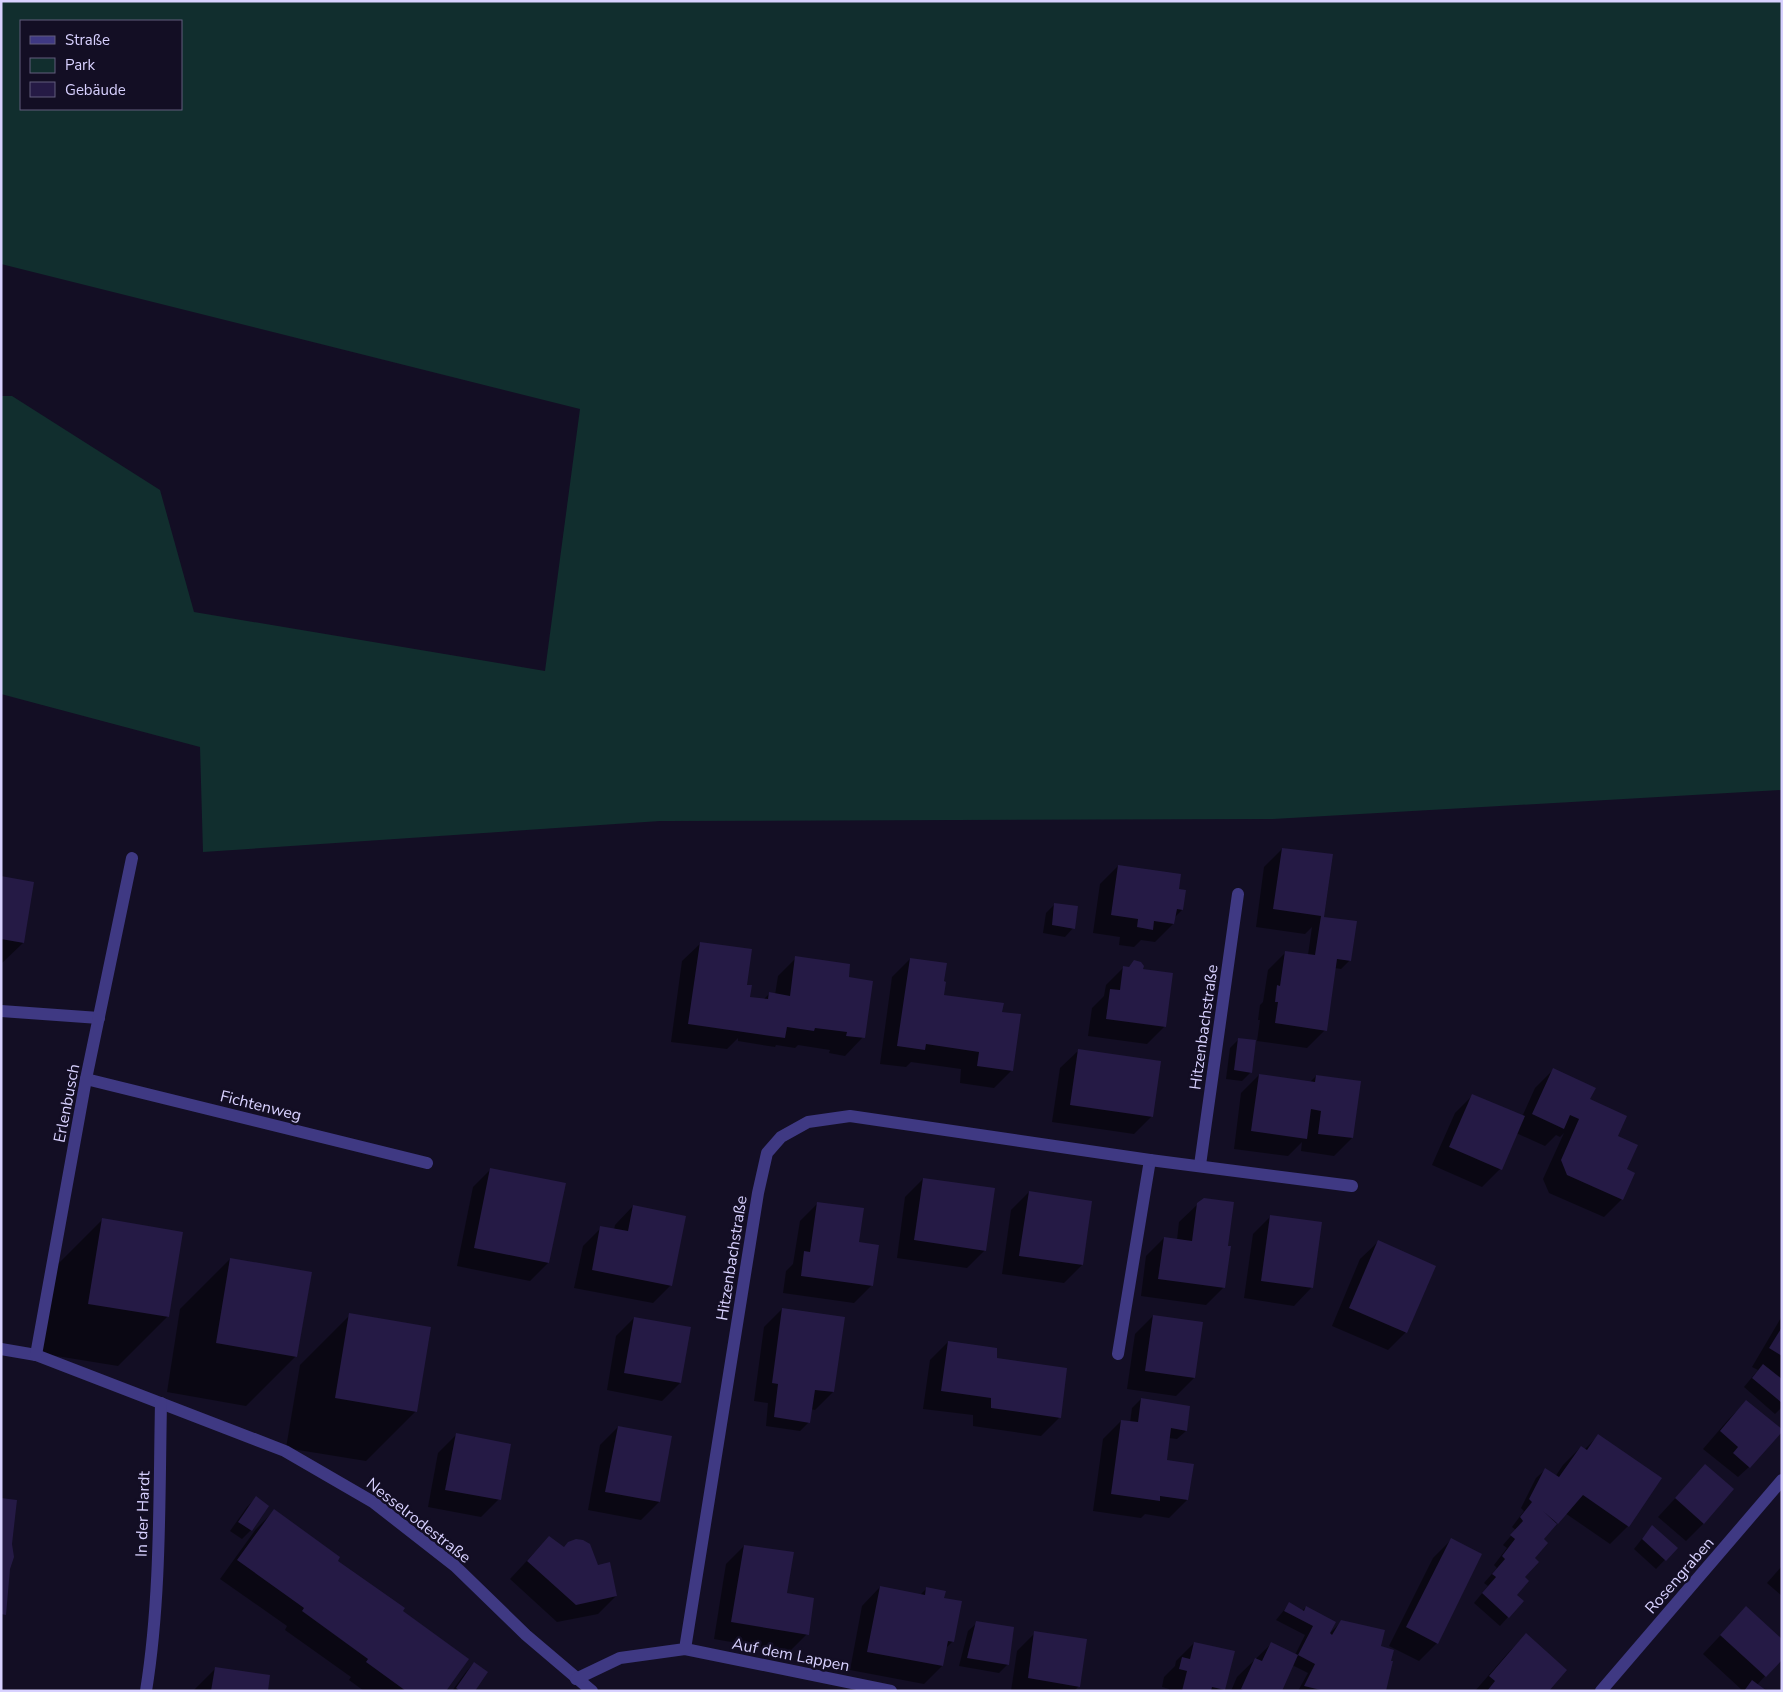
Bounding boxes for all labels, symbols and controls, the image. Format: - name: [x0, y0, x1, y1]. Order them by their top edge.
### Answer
- legend: [20, 20, 182, 110]
- text: Straße: [65, 30, 110, 50]
- text: Park: [65, 55, 95, 75]
- text: Gebäude: [65, 80, 126, 100]
- street label: Hitzenbachstraße: [1184, 963, 1224, 1091]
- street label: Erlenbusch: [49, 1062, 85, 1144]
- street label: Fichtenweg: [218, 1085, 304, 1127]
- street label: Hitzenbachstraße: [711, 1194, 753, 1322]
- street label: In der Hardt: [131, 1470, 156, 1557]
- street label: Nesselrodestraße: [362, 1473, 475, 1569]
- street label: Rosengraben: [1640, 1533, 1719, 1619]
- street label: Auf dem Lappen: [730, 1633, 851, 1677]

